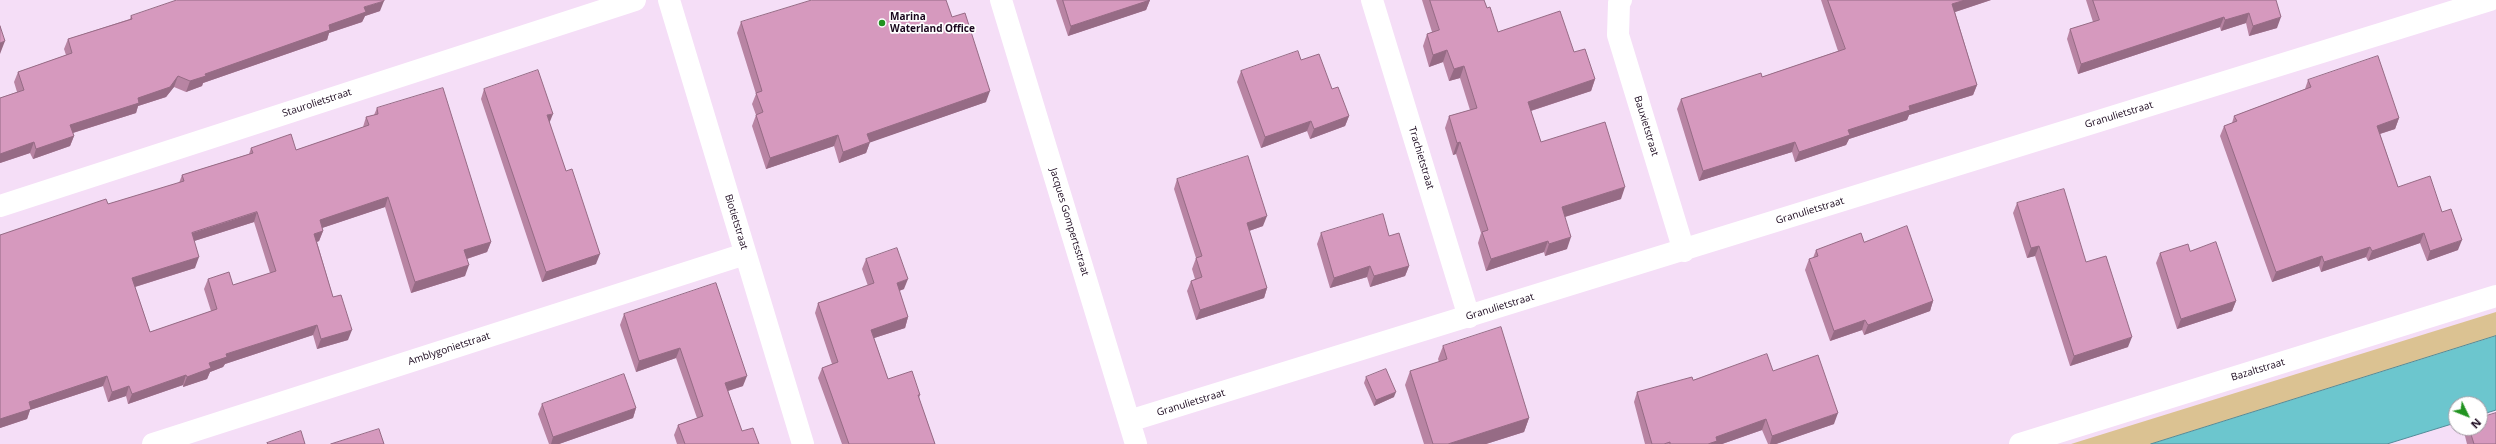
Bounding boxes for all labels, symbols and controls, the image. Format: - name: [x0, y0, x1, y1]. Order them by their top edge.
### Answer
- place label: Marina Waterland Office: [890, 11, 975, 34]
- marker: Marina Waterland Office: [877, 18, 887, 28]
- street label: Staurolietstraat: [281, 86, 353, 120]
- street label: Bauxietstraat: [1631, 95, 1661, 157]
- street label: Granulietstraat: [2084, 99, 2154, 131]
- street label: Trachietstraat: [1406, 125, 1436, 191]
- street label: Jacques Gompertsstraat: [1047, 167, 1091, 277]
- street label: Biotietstraat: [722, 193, 750, 251]
- street label: Granulietstraat: [1775, 195, 1845, 227]
- street label: Granulietstraat: [1465, 291, 1535, 323]
- street label: Amblygonietstraat: [406, 330, 492, 368]
- street label: Bazaltstraat: [2230, 356, 2286, 384]
- street label: Granulietstraat: [1156, 387, 1226, 419]
- north arrow: [2448, 396, 2488, 436]
- text: N: [2468, 415, 2485, 432]

